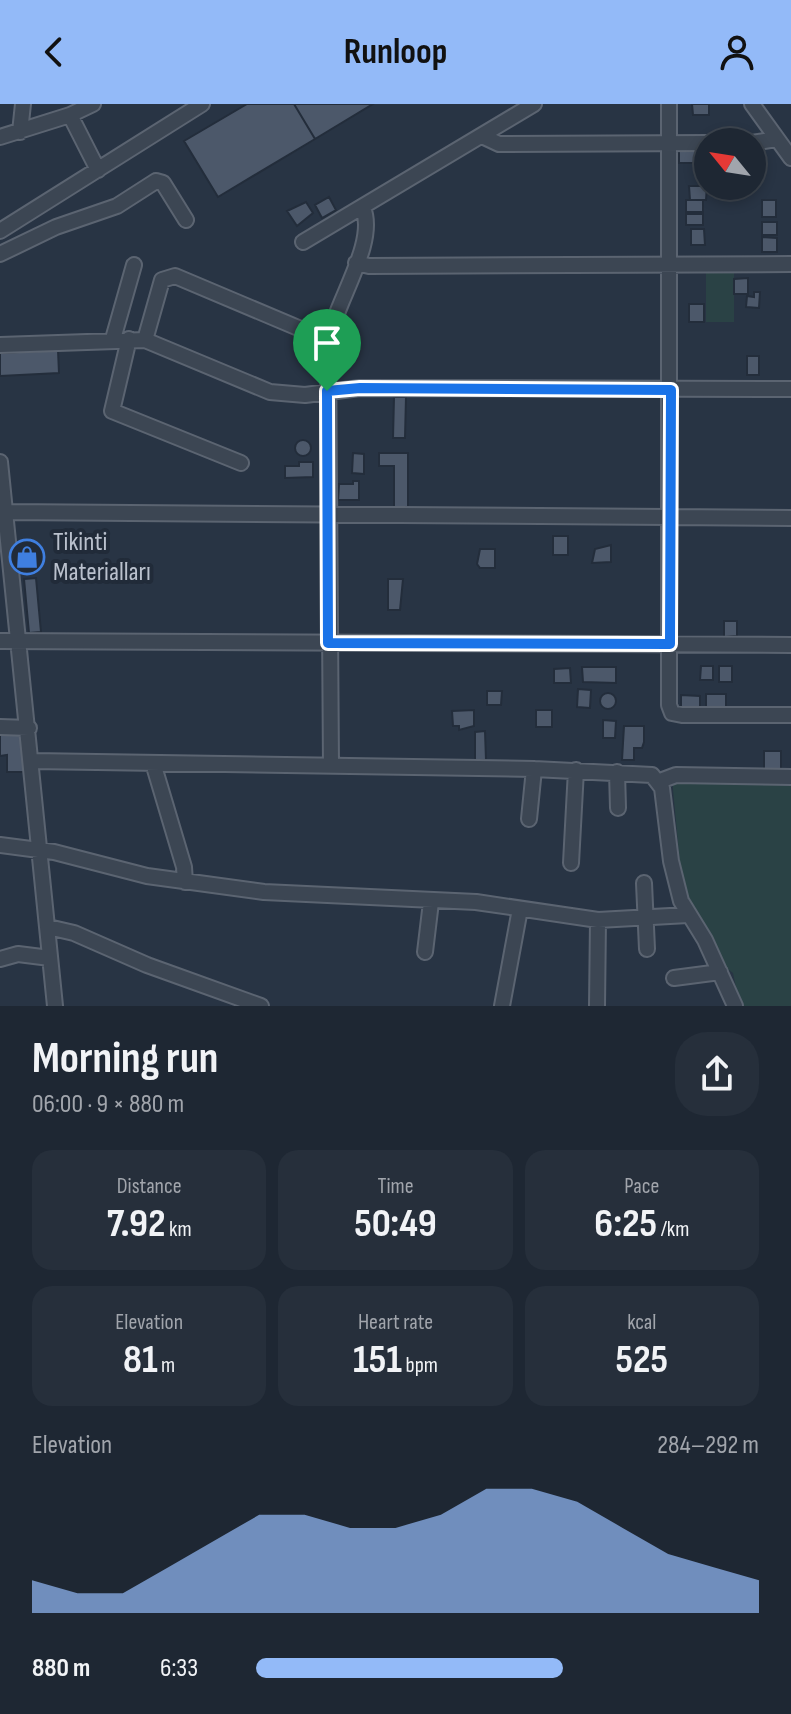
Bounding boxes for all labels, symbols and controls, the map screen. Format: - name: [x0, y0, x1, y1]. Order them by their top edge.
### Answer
- icon: back: [32, 30, 76, 74]
- icon: person: [715, 30, 759, 74]
- text: Runloop: [344, 31, 447, 74]
- north arrow: [694, 128, 766, 200]
- map controls: [694, 128, 766, 200]
- pin: [293, 309, 361, 391]
- icon: arrive: [305, 321, 349, 365]
- place label: Tikinti Materialları: [53, 527, 151, 588]
- shop icon: Tikinti Materialları: [8, 538, 46, 576]
- text: Morning run: [32, 1032, 218, 1085]
- button: share: [675, 1032, 759, 1116]
- text: 06:00 · 9 × 880 m: [32, 1089, 184, 1120]
- text: Distance: [117, 1173, 182, 1200]
- text: Time: [377, 1173, 413, 1200]
- text: Pace: [624, 1173, 659, 1200]
- text: 7.92: [107, 1200, 166, 1248]
- text: 50:49: [354, 1200, 437, 1248]
- text: 6:25: [594, 1200, 657, 1248]
- text: km: [166, 1216, 192, 1243]
- text: /km: [657, 1216, 689, 1243]
- text: Elevation: [115, 1309, 183, 1336]
- text: Heart rate: [358, 1309, 433, 1336]
- text: kcal: [627, 1309, 656, 1336]
- text: 81: [123, 1336, 158, 1384]
- text: 151: [353, 1336, 402, 1384]
- text: 525: [616, 1336, 668, 1384]
- text: m: [158, 1352, 175, 1379]
- text: bpm: [402, 1352, 438, 1379]
- text: Elevation: [32, 1430, 112, 1461]
- text: 284–292 m: [657, 1430, 759, 1461]
- text: 880 m: [32, 1653, 90, 1684]
- text: 6:33: [160, 1653, 198, 1684]

